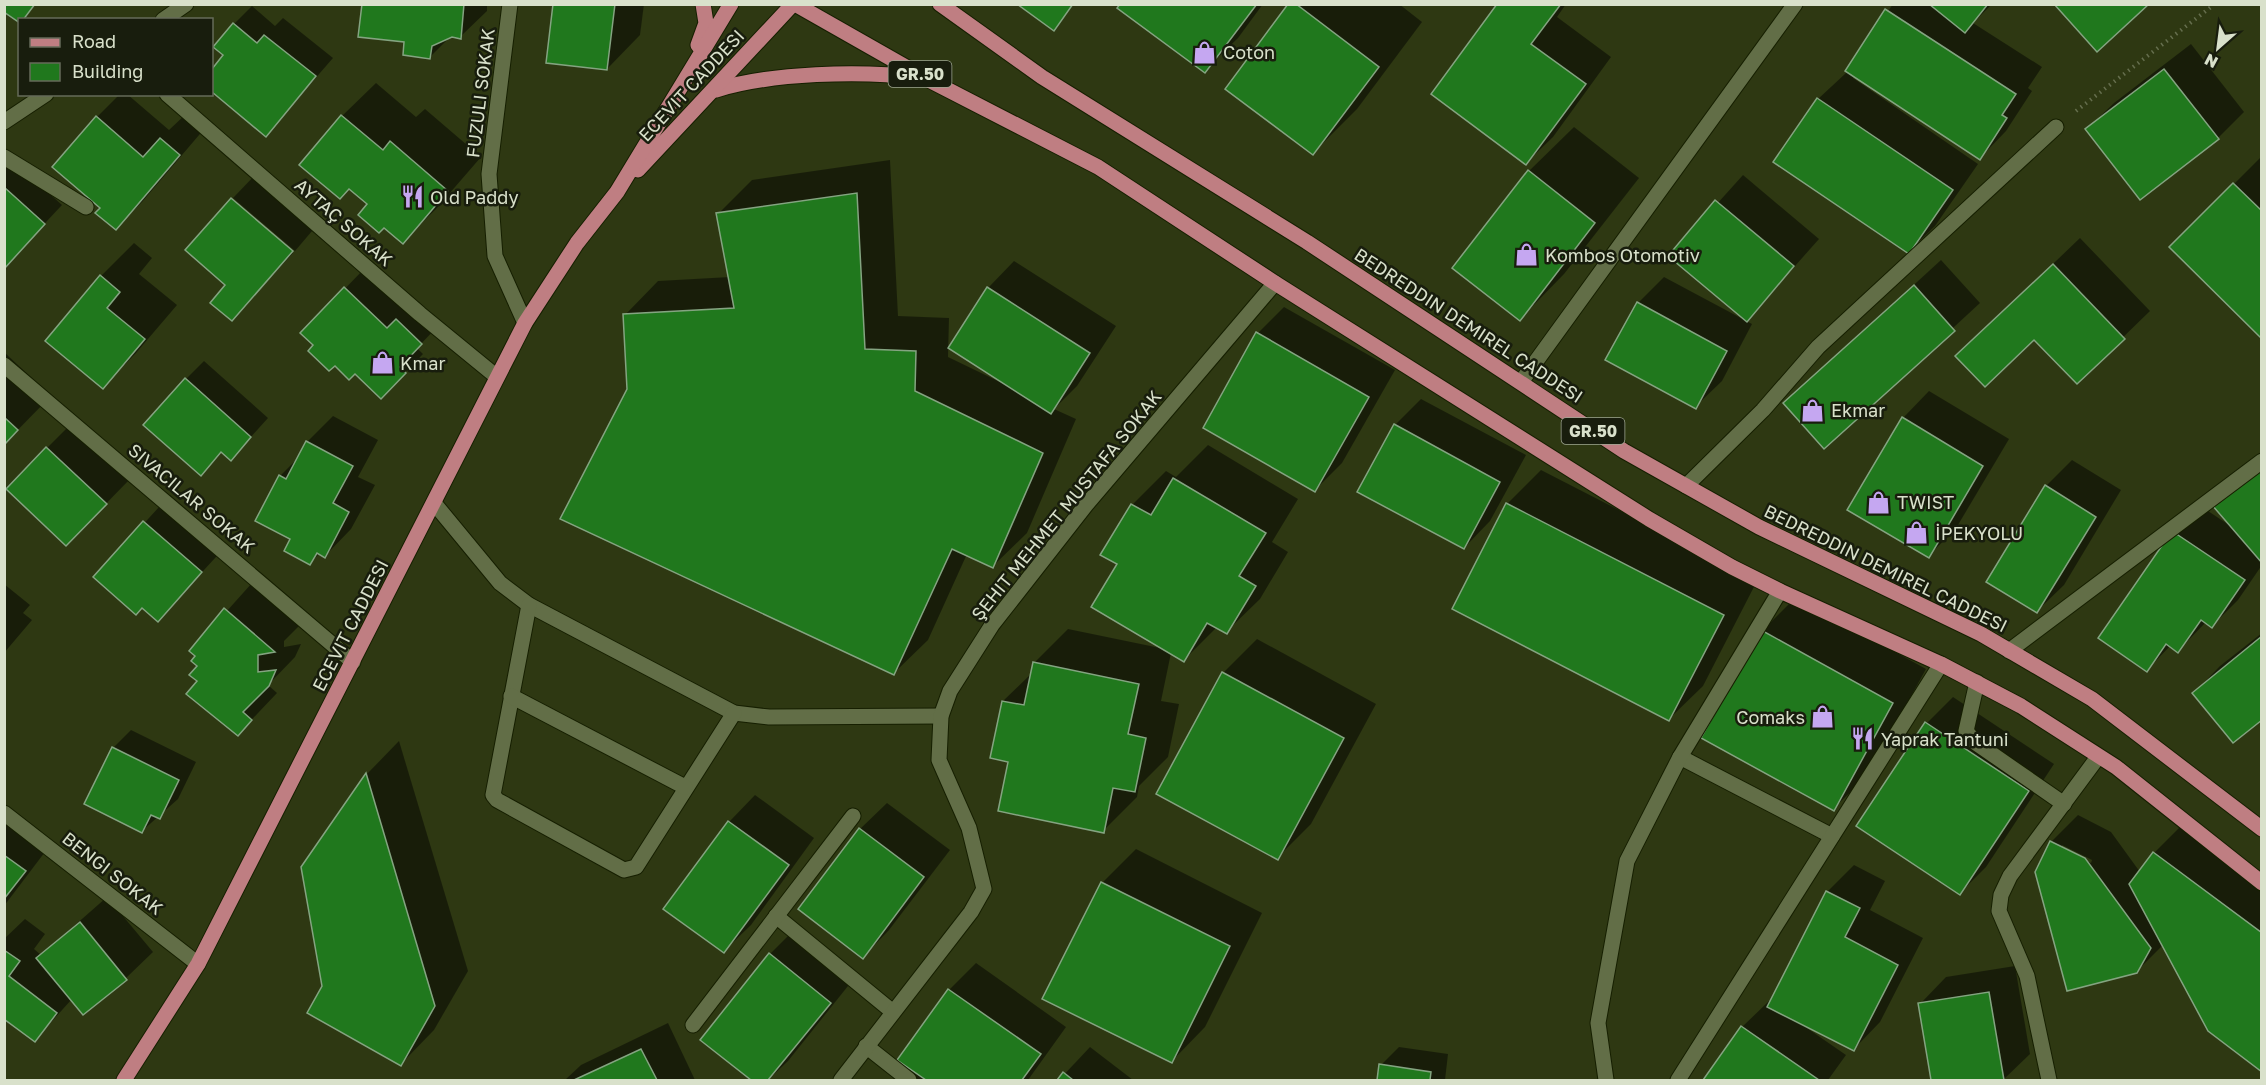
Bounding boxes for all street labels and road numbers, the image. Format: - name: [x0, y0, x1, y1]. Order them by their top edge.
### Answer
- street label: ECEVIT CADDESI: [634, 24, 748, 146]
- street label: FUZULI SOKAK: [461, 27, 499, 159]
- road number: GR.50: [888, 61, 952, 87]
- street label: AYTAÇ SOKAK: [291, 173, 397, 271]
- street label: BEDREDDIN DEMIREL CADDESI: [1351, 243, 1587, 407]
- street label: ŞEHIT MEHMET MUSTAFA SOKAK: [966, 385, 1166, 625]
- road number: GR.50: [1562, 418, 1624, 444]
- street label: SIVACILAR SOKAK: [124, 439, 260, 557]
- street label: BEDREDDIN DEMIREL CADDESI: [1761, 499, 2011, 637]
- street label: ECEVIT CADDESI: [307, 555, 393, 695]
- street label: BENGI SOKAK: [58, 827, 168, 919]

